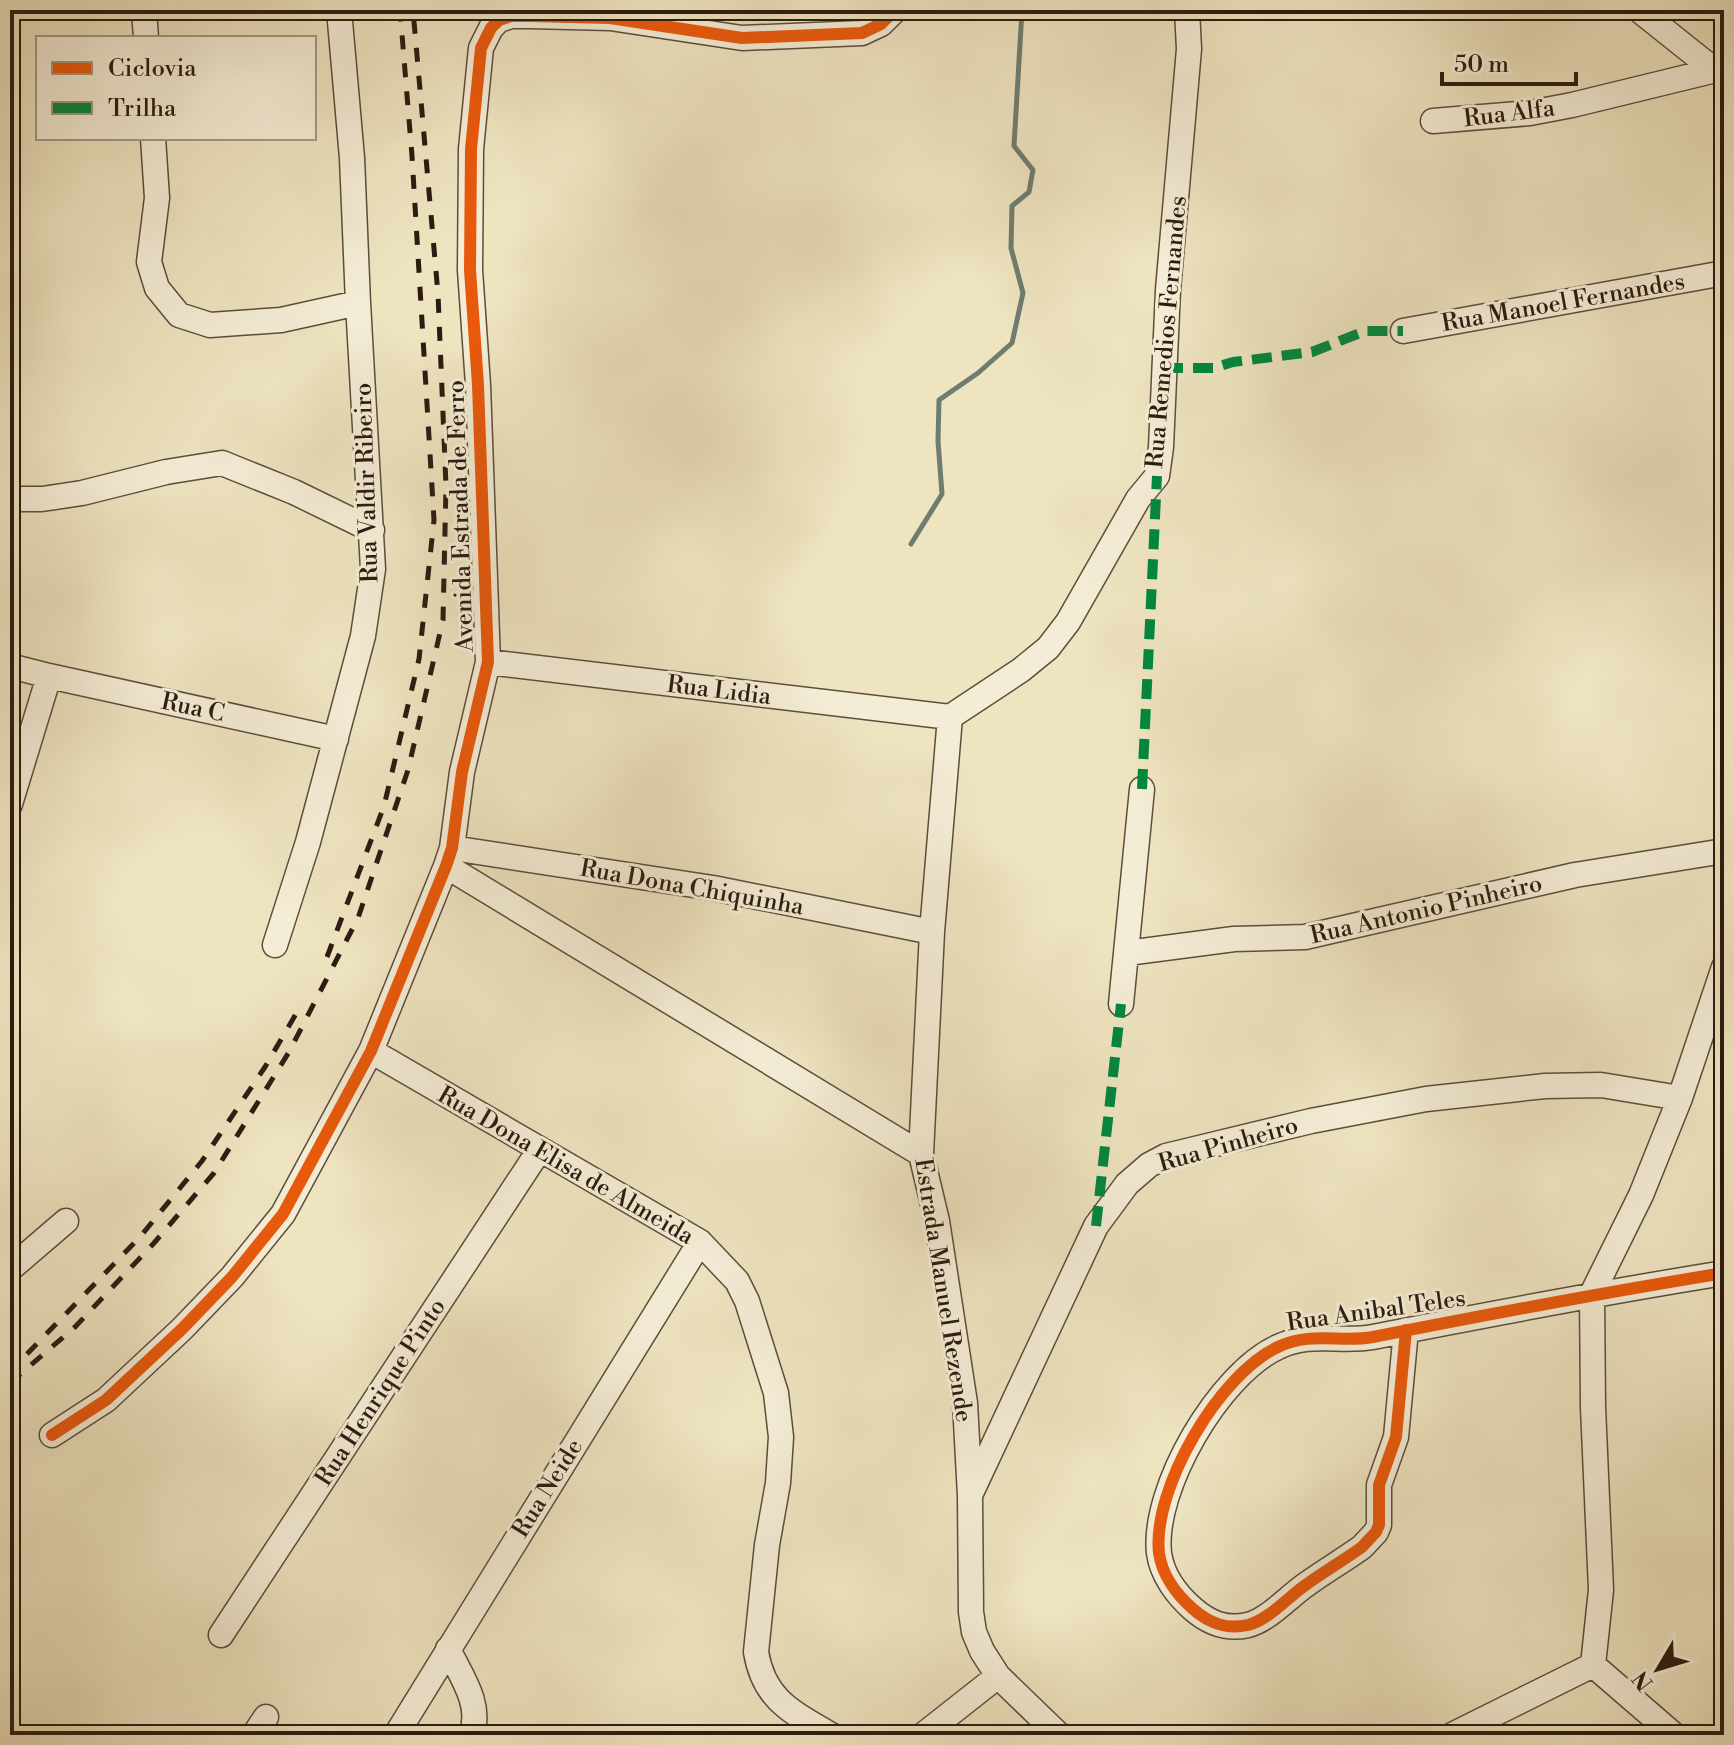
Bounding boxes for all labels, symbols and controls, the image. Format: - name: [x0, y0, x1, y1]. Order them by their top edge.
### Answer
- legend: [36, 36, 316, 140]
- scale bar: [1442, 36, 1576, 86]
- text: 50 m: [1454, 50, 1509, 80]
- text: Ciclovia: [108, 54, 197, 84]
- street label: Rua Alfa: [1462, 93, 1557, 134]
- text: Trilha: [108, 94, 177, 124]
- street label: Rua Remedios Fernandes: [1140, 195, 1194, 470]
- street label: Rua Manoel Fernandes: [1439, 267, 1687, 339]
- street label: Avenida Estrada de Ferro: [441, 379, 481, 654]
- street label: Rua Valdir Ribeiro: [349, 382, 385, 584]
- street label: Rua Lidia: [665, 670, 774, 712]
- street label: Rua C: [158, 687, 227, 729]
- street label: Rua Dona Chiquinha: [578, 854, 807, 923]
- street label: Rua Antonio Pinheiro: [1307, 869, 1545, 951]
- street label: Rua Dona Elisa de Almeida: [432, 1080, 700, 1252]
- street label: Rua Pinheiro: [1155, 1111, 1302, 1179]
- street label: Estrada Manuel Rezende: [907, 1156, 979, 1424]
- street label: Rua Anibal Teles: [1285, 1284, 1468, 1338]
- street label: Rua Henrique Pinto: [309, 1293, 453, 1492]
- street label: Rua Neide: [506, 1434, 590, 1543]
- north arrow: [1618, 1629, 1698, 1709]
- text: N: [1627, 1665, 1659, 1696]

